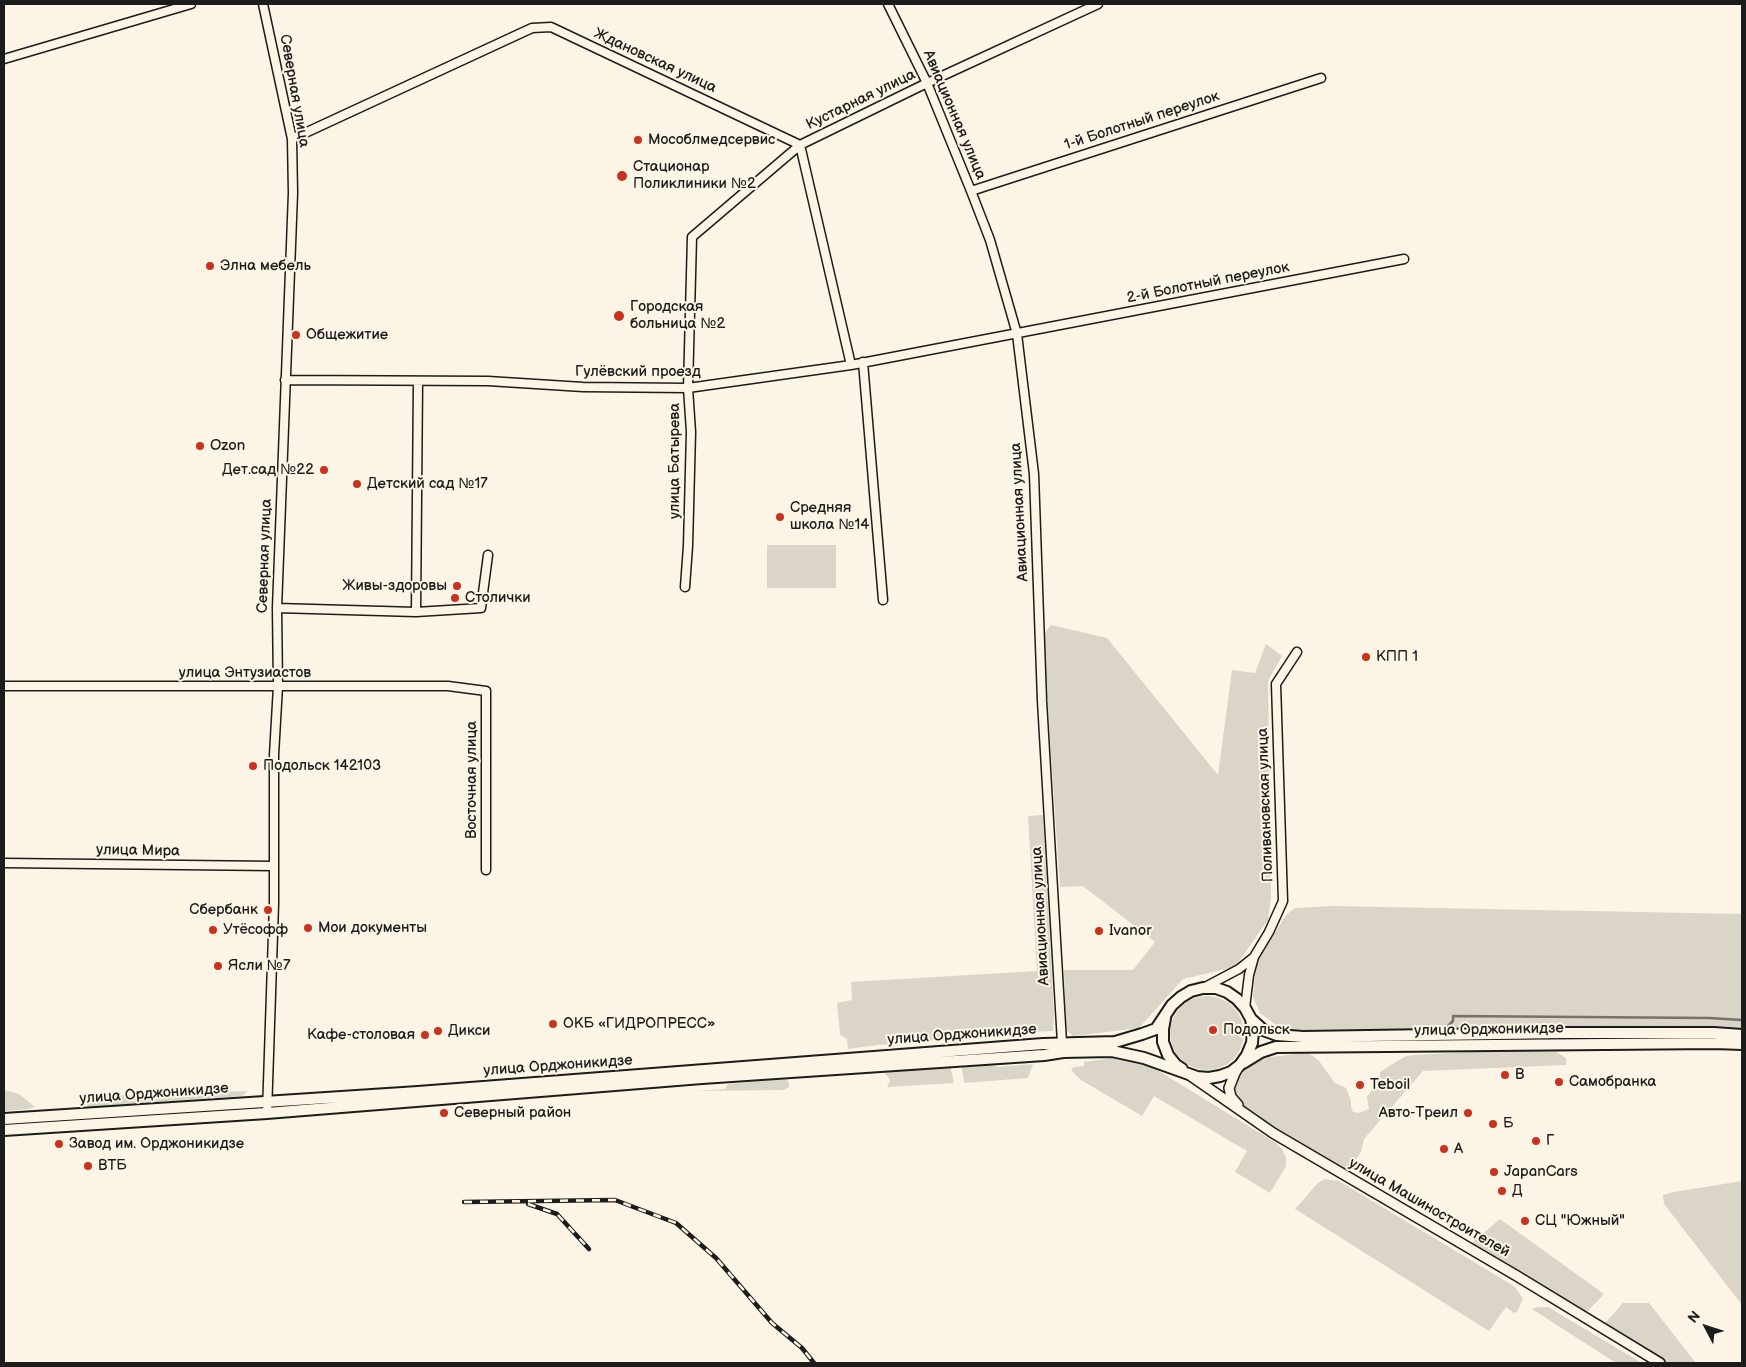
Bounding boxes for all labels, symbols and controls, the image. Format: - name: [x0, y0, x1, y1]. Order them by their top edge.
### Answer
- street label: Ждановская улица: [591, 25, 719, 97]
- street label: Северная улица: [275, 33, 313, 149]
- street label: Авиационная улица: [919, 48, 989, 182]
- street label: Кустарная улица: [803, 66, 919, 134]
- street label: 1-й Болотный переулок: [1062, 87, 1222, 155]
- place label: Мособлмедсервис: [648, 131, 775, 149]
- marker: Мособлмедсервис: [632, 134, 644, 146]
- place label: Стационар Поликлиники №2: [633, 158, 756, 193]
- marker: Стационар Поликлиники №2: [615, 169, 629, 183]
- place label: Элна мебель: [220, 257, 311, 275]
- street label: 2-й Болотный переулок: [1125, 258, 1291, 308]
- marker: Элна мебель: [204, 260, 216, 272]
- place label: Городская больница №2: [630, 298, 725, 333]
- marker: Городская больница №2: [612, 309, 626, 323]
- place label: Общежитие: [306, 326, 388, 344]
- marker: Общежитие: [290, 329, 302, 341]
- street label: Гулёвский проезд: [575, 363, 701, 381]
- street label: улица Батырева: [666, 403, 684, 519]
- place label: Ozon: [210, 437, 245, 455]
- marker: Ozon: [194, 440, 206, 452]
- street label: Авиационная улица: [1007, 442, 1033, 582]
- place label: Дет.сад №22: [222, 461, 314, 479]
- marker: Дет.сад №22: [318, 464, 330, 476]
- place label: Детский сад №17: [367, 475, 488, 493]
- marker: Детский сад №17: [351, 478, 363, 490]
- street label: Северная улица: [254, 499, 276, 613]
- place label: Средняя школа №14: [790, 499, 869, 534]
- marker: Средняя школа №14: [774, 511, 786, 523]
- place label: Живы-здоровы: [342, 577, 447, 595]
- marker: Живы-здоровы: [451, 580, 463, 592]
- place label: Столички: [465, 589, 531, 607]
- marker: Столички: [449, 592, 461, 604]
- place label: КПП 1: [1376, 648, 1418, 666]
- marker: КПП 1: [1360, 651, 1372, 663]
- street label: улица Энтузиастов: [179, 664, 311, 682]
- street label: Восточная улица: [463, 721, 481, 839]
- street label: Поливановская улица: [1254, 727, 1278, 883]
- place label: Подольск 142103: [263, 757, 381, 775]
- marker: Подольск 142103: [247, 760, 259, 772]
- street label: улица Мира: [96, 841, 180, 861]
- street label: Авиационная улица: [1028, 846, 1054, 986]
- place label: Сбербанк: [189, 901, 258, 919]
- marker: Сбербанк: [262, 904, 274, 916]
- place label: Мои документы: [318, 919, 427, 937]
- place label: Утёсофф: [223, 921, 288, 939]
- marker: Мои документы: [302, 922, 314, 934]
- place label: Ivanor: [1109, 922, 1152, 940]
- marker: Утёсофф: [207, 924, 219, 936]
- marker: Ivanor: [1093, 925, 1105, 937]
- place label: Ясли №7: [228, 957, 290, 975]
- marker: Ясли №7: [212, 960, 224, 972]
- place label: ОКБ «ГИДРОПРЕСС»: [563, 1015, 715, 1033]
- marker: ОКБ «ГИДРОПРЕСС»: [547, 1018, 559, 1030]
- street label: улица Орджоникидзе: [1414, 1020, 1564, 1040]
- street label: улица Орджоникидзе: [887, 1021, 1037, 1049]
- place label: Подольск: [1223, 1021, 1290, 1039]
- place label: Дикси: [448, 1022, 490, 1040]
- marker: Подольск: [1207, 1024, 1219, 1036]
- marker: Дикси: [432, 1025, 444, 1037]
- place label: Кафе-столовая: [307, 1026, 415, 1044]
- marker: Кафе-столовая: [419, 1029, 431, 1041]
- street label: улица Орджоникидзе: [483, 1052, 633, 1080]
- place label: В: [1515, 1066, 1525, 1084]
- marker: В: [1499, 1069, 1511, 1081]
- place label: Самобранка: [1569, 1073, 1656, 1091]
- place label: Teboil: [1370, 1076, 1410, 1094]
- marker: Самобранка: [1553, 1076, 1565, 1088]
- marker: Teboil: [1354, 1079, 1366, 1091]
- street label: улица Орджоникидзе: [79, 1080, 229, 1108]
- place label: Северный район: [454, 1104, 571, 1122]
- place label: Авто-Треил: [1379, 1104, 1458, 1122]
- marker: Северный район: [438, 1107, 450, 1119]
- marker: Авто-Треил: [1462, 1107, 1474, 1119]
- place label: Б: [1503, 1115, 1513, 1133]
- marker: Б: [1487, 1118, 1499, 1130]
- place label: Г: [1546, 1132, 1554, 1150]
- place label: Завод им. Орджоникидзе: [69, 1135, 244, 1153]
- marker: Г: [1530, 1135, 1542, 1147]
- marker: Завод им. Орджоникидзе: [53, 1138, 65, 1150]
- place label: А: [1454, 1140, 1463, 1158]
- marker: А: [1438, 1143, 1450, 1155]
- street label: улица Машиностроителей: [1345, 1154, 1513, 1262]
- place label: ВТБ: [98, 1157, 127, 1175]
- marker: ВТБ: [82, 1160, 94, 1172]
- place label: JapanCars: [1504, 1163, 1578, 1181]
- marker: JapanCars: [1488, 1166, 1500, 1178]
- place label: Д: [1512, 1182, 1523, 1200]
- marker: Д: [1496, 1185, 1508, 1197]
- place label: СЦ "Южный": [1535, 1212, 1625, 1230]
- marker: СЦ "Южный": [1519, 1215, 1531, 1227]
- north arrow: [1681, 1302, 1731, 1352]
- text: N: [1684, 1308, 1704, 1327]

